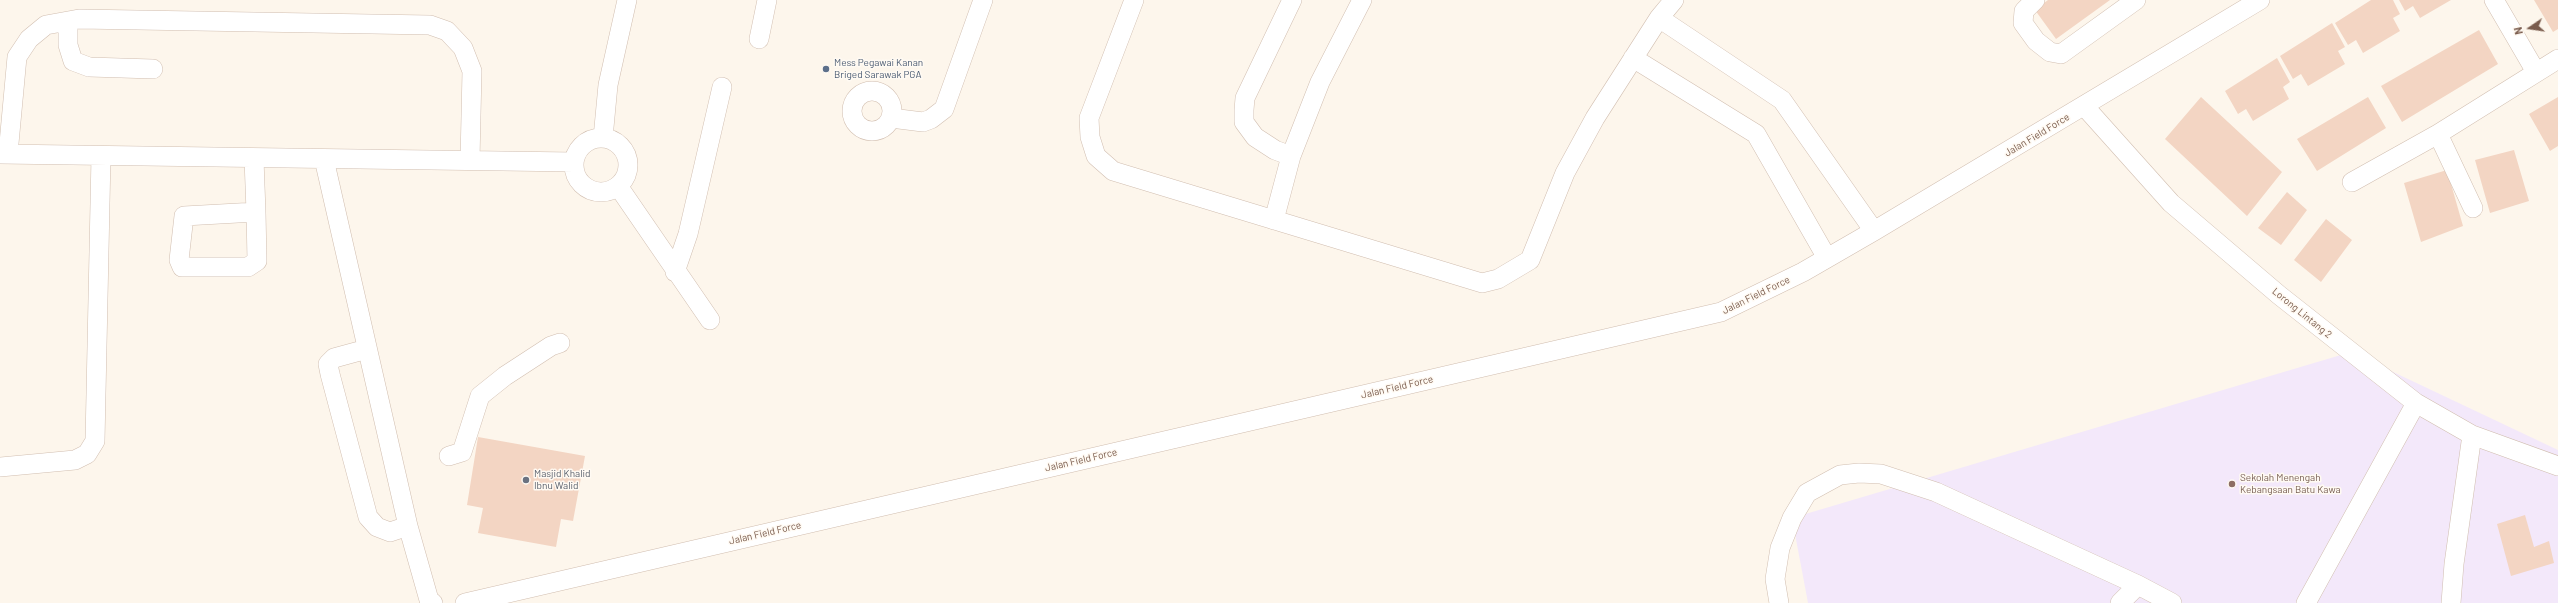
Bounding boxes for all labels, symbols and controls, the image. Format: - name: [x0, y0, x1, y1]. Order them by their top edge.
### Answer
- north arrow: [2510, 8, 2550, 48]
- text: N: [2511, 26, 2525, 36]
- place label: Mess Pegawai Kanan Briged Sarawak PGA: [834, 57, 923, 80]
- marker: Mess Pegawai Kanan Briged Sarawak PGA: [821, 64, 831, 74]
- street label: Jalan Field Force: [2002, 111, 2072, 159]
- street label: Jalan Field Force: [1720, 273, 1792, 317]
- street label: Lorong Lintang 2: [2270, 285, 2334, 341]
- street label: Jalan Field Force: [1360, 373, 1434, 401]
- street label: Jalan Field Force: [1044, 446, 1118, 474]
- place label: Masjid Khalid Ibnu Walid: [534, 468, 590, 492]
- place label: Sekolah Menengah Kebangsaan Batu Kawa: [2240, 472, 2341, 496]
- marker: Masjid Khalid Ibnu Walid: [521, 475, 531, 485]
- marker: Sekolah Menengah Kebangsaan Batu Kawa: [2227, 479, 2237, 489]
- street label: Jalan Field Force: [728, 519, 802, 547]

